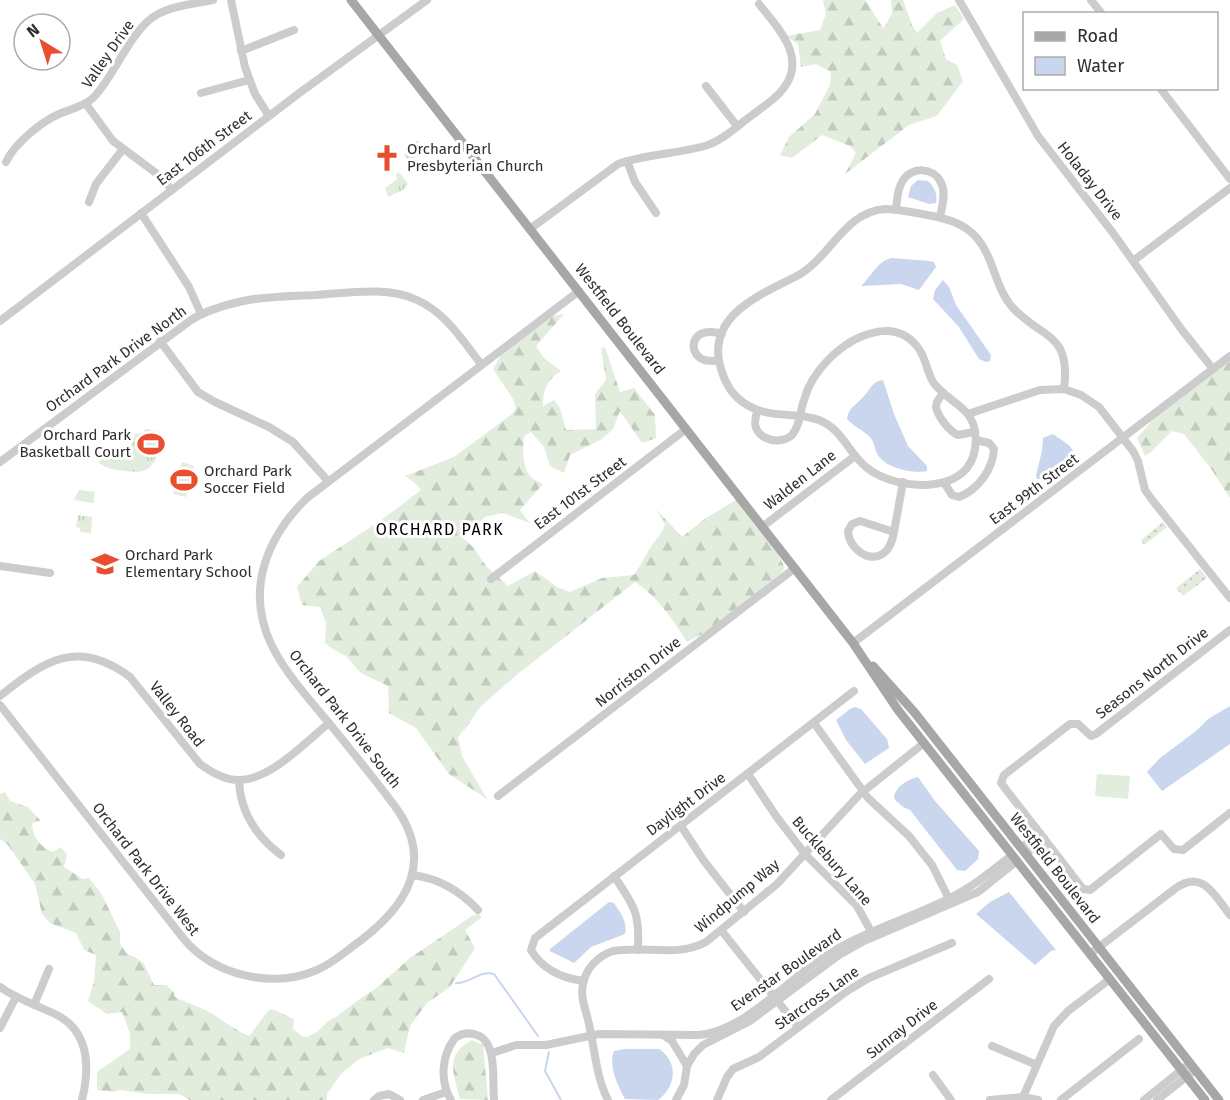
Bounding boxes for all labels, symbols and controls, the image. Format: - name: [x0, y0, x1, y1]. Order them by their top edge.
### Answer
- north arrow: [12, 12, 72, 72]
- legend: [1023, 12, 1218, 90]
- street label: Valley Drive: [78, 16, 138, 92]
- text: N: [23, 20, 43, 41]
- text: Road: [1077, 25, 1119, 47]
- text: Water: [1077, 55, 1124, 77]
- street label: East 106th Street: [153, 106, 255, 189]
- street label: Holaday Drive: [1054, 138, 1126, 224]
- place label: Orchard Parl Presbyterian Church: [407, 140, 544, 175]
- church icon: Orchard Parl Presbyterian Church: [372, 143, 402, 173]
- street label: Westfield Boulevard: [571, 260, 669, 378]
- street label: Orchard Park Drive North: [42, 302, 190, 416]
- place label: Orchard Park Basketball Court: [19, 426, 132, 461]
- sports icon: Orchard Park Basketball Court: [136, 429, 166, 459]
- street label: Walden Lane: [760, 446, 840, 514]
- street label: East 99th Street: [986, 449, 1083, 528]
- street label: East 101st Street: [531, 452, 630, 533]
- place label: Orchard Park Soccer Field: [204, 462, 292, 497]
- sports icon: Orchard Park Soccer Field: [169, 465, 199, 495]
- district label: ORCHARD PARK: [376, 520, 504, 539]
- place label: Orchard Park Elementary School: [125, 546, 253, 581]
- school or university icon: Orchard Park Elementary School: [90, 549, 120, 579]
- street label: Seasons North Drive: [1092, 623, 1212, 723]
- street label: Norriston Drive: [592, 633, 684, 711]
- street label: Orchard Park Drive South: [285, 646, 405, 792]
- street label: Valley Road: [146, 678, 208, 750]
- street label: Daylight Drive: [643, 768, 729, 840]
- street label: Orchard Park Drive West: [89, 799, 204, 939]
- street label: Westfield Boulevard: [1006, 809, 1104, 927]
- street label: Bucklebury Lane: [788, 813, 876, 909]
- street label: Windpump Way: [691, 855, 783, 937]
- street label: Evenstar Boulevard: [727, 925, 845, 1015]
- street label: Starcross Lane: [771, 962, 863, 1034]
- street label: Sunray Drive: [863, 996, 941, 1062]

